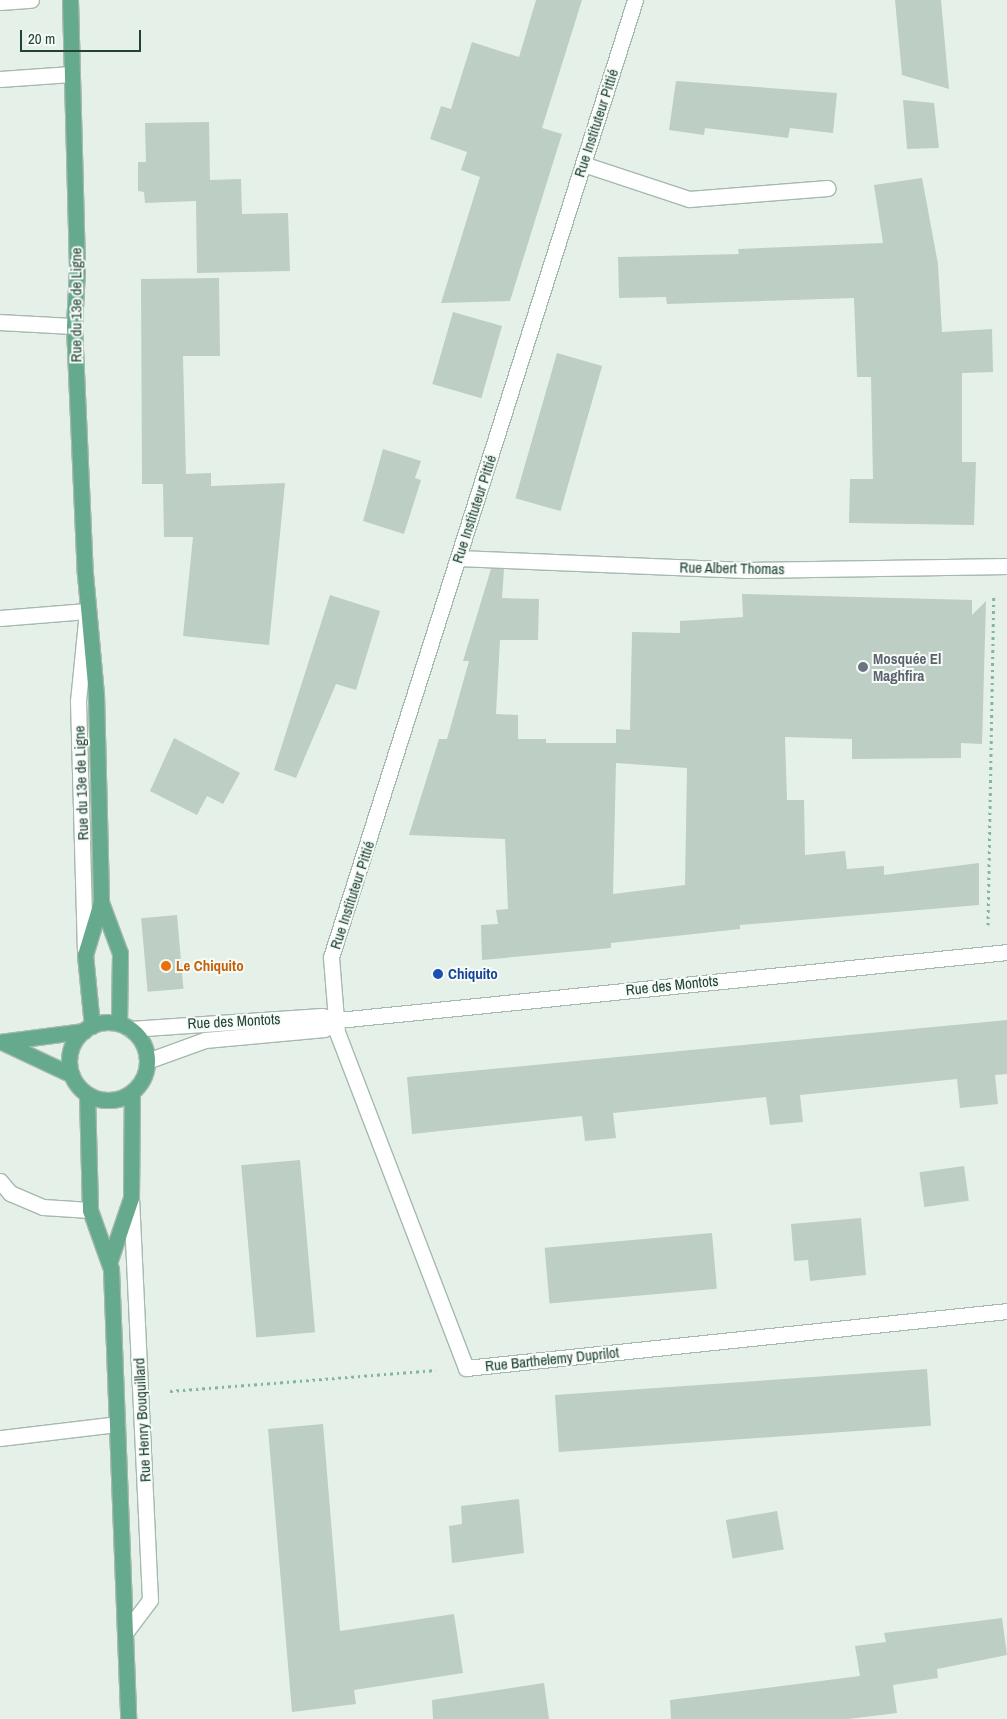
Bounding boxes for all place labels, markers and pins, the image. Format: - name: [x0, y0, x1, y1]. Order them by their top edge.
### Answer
- place label: Mosquée El Maghfira: [873, 649, 941, 684]
- marker: Mosquée El Maghfira: [857, 661, 869, 673]
- place label: Le Chiquito: [176, 957, 244, 975]
- marker: Le Chiquito: [160, 960, 172, 972]
- place label: Chiquito: [448, 965, 498, 983]
- marker: Chiquito: [432, 968, 444, 980]

